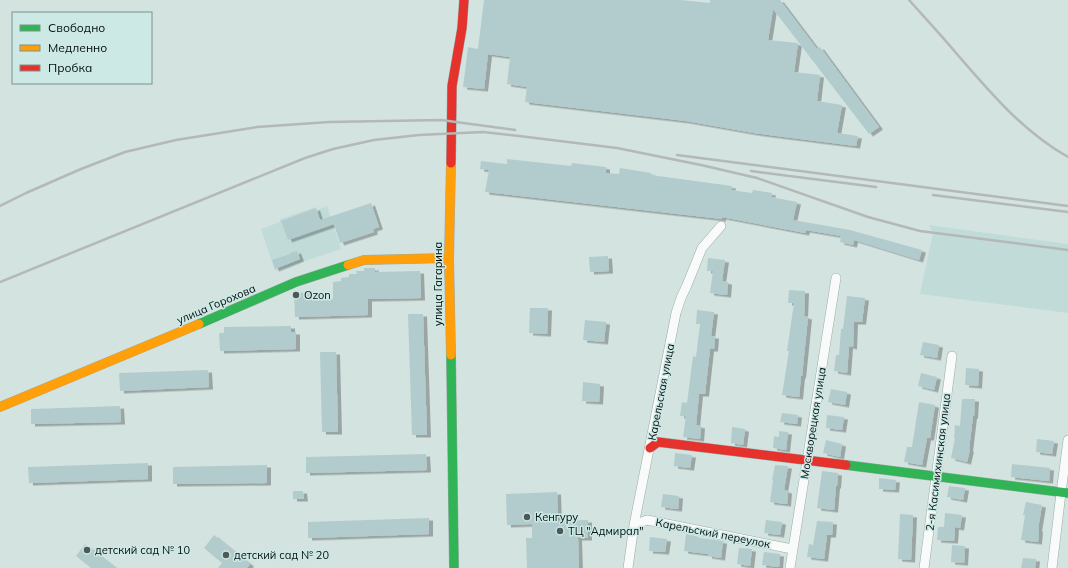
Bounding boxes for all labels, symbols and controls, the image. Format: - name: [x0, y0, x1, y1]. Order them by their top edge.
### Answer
- legend: [12, 12, 152, 84]
- text: Свободно: [48, 20, 105, 35]
- text: Медленно: [48, 40, 107, 55]
- text: Пробка: [48, 60, 92, 75]
- street label: улица Гагарина: [431, 242, 445, 326]
- street label: улица Горохова: [175, 281, 257, 327]
- place label: Ozon: [304, 288, 331, 302]
- marker: Ozon: [291, 290, 301, 300]
- street label: Карельская улица: [645, 342, 677, 442]
- street label: Москворецкая улица: [797, 366, 829, 480]
- street label: 2-я Касимихинская улица: [923, 392, 953, 532]
- place label: Кенгуру: [535, 510, 578, 524]
- marker: Кенгуру: [522, 512, 532, 522]
- street label: Карельский переулок: [655, 515, 772, 551]
- place label: ТЦ "Адмирал": [568, 524, 644, 538]
- marker: ТЦ "Адмирал": [555, 526, 565, 536]
- place label: детский сад № 10: [95, 543, 190, 557]
- marker: детский сад № 10: [82, 545, 92, 555]
- place label: детский сад № 20: [234, 548, 329, 562]
- marker: детский сад № 20: [221, 550, 231, 560]

